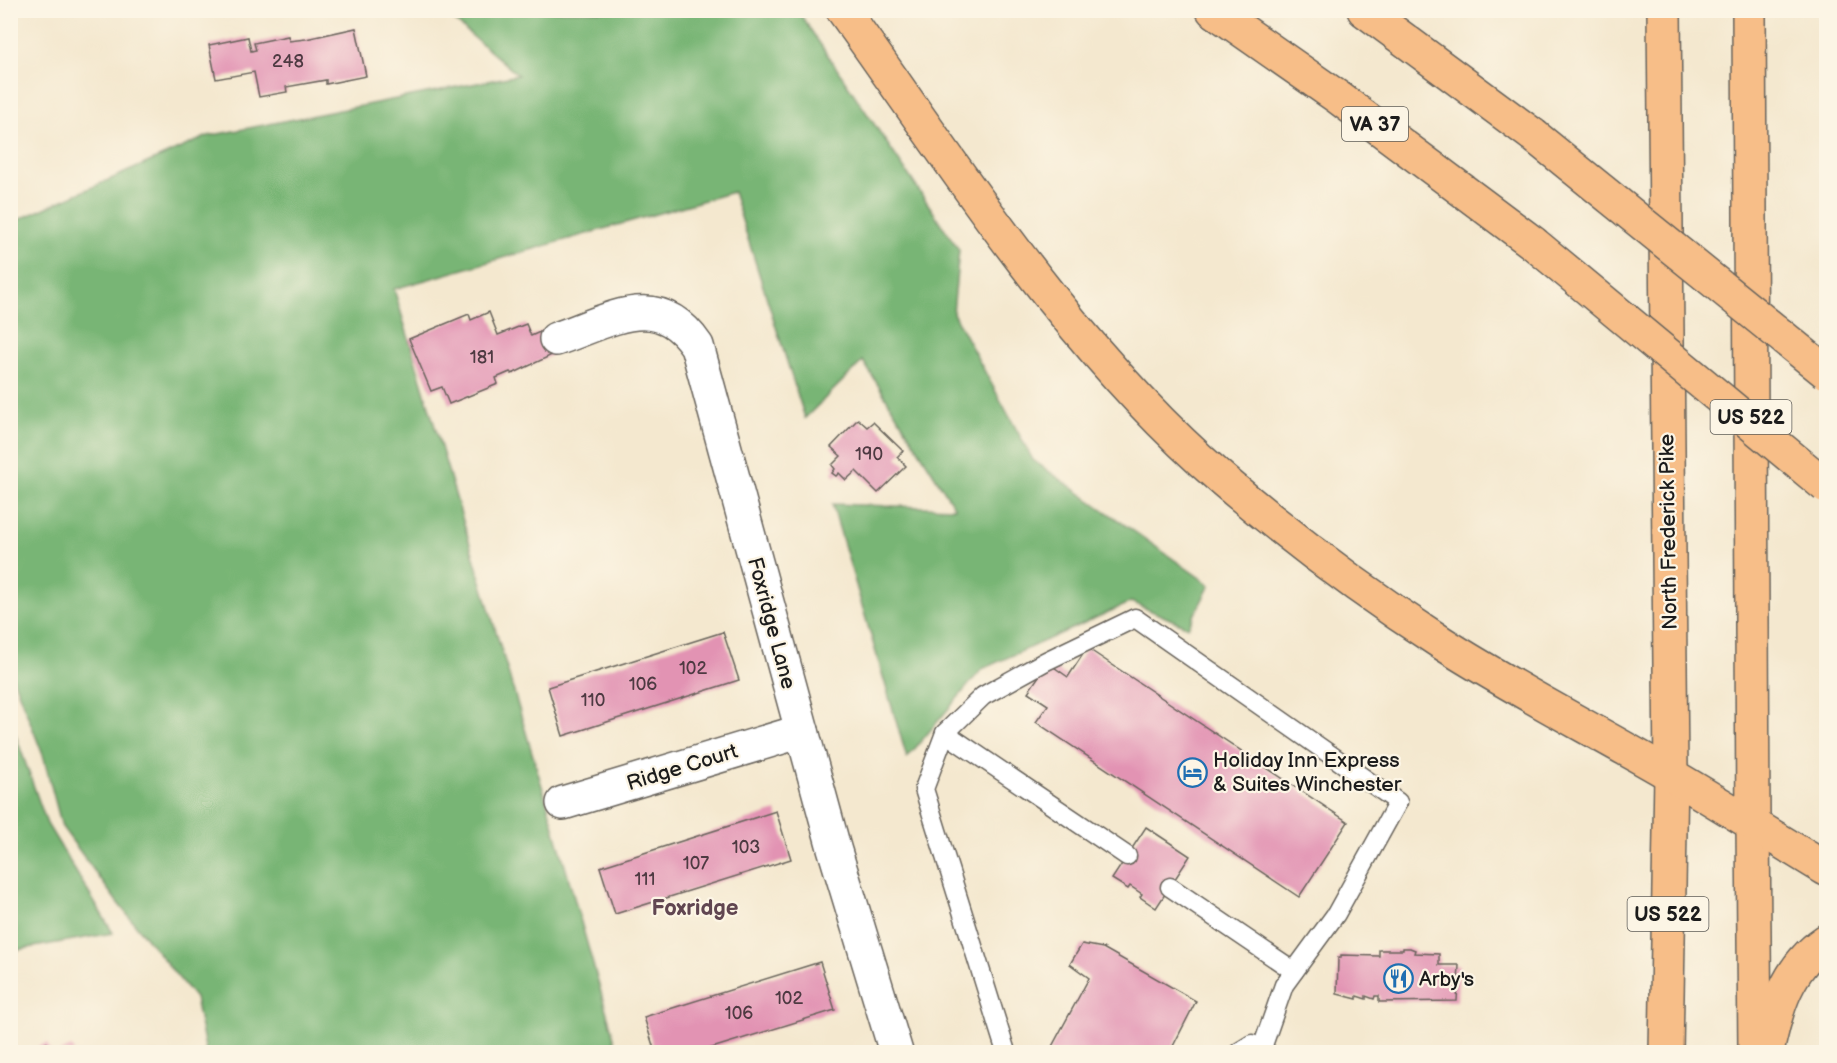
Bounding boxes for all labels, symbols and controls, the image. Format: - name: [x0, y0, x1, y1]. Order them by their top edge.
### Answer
- house number: 248: [272, 51, 304, 72]
- road number: VA 37: [1342, 107, 1408, 141]
- house number: 181: [470, 347, 494, 368]
- road number: US 522: [1710, 400, 1792, 434]
- street label: North Frederick Pike: [1654, 434, 1683, 630]
- house number: 190: [855, 444, 883, 465]
- street label: Foxridge Lane: [742, 554, 801, 692]
- house number: 102: [679, 658, 707, 679]
- house number: 106: [629, 674, 657, 695]
- house number: 110: [581, 690, 605, 711]
- street label: Ridge Court: [624, 739, 741, 796]
- place label: Holiday Inn Express & Suites Winchester: [1213, 748, 1402, 797]
- hotel icon: Holiday Inn Express & Suites Winchester: [1176, 756, 1208, 788]
- house number: 103: [732, 837, 760, 858]
- house number: 107: [683, 853, 709, 874]
- house number: 111: [635, 869, 655, 890]
- district label: Foxridge: [652, 895, 738, 922]
- road number: US 522: [1628, 897, 1708, 931]
- restaurant icon: Arby's: [1382, 963, 1414, 995]
- place label: Arby's: [1419, 967, 1474, 992]
- house number: 102: [775, 988, 803, 1009]
- house number: 106: [725, 1003, 753, 1024]

